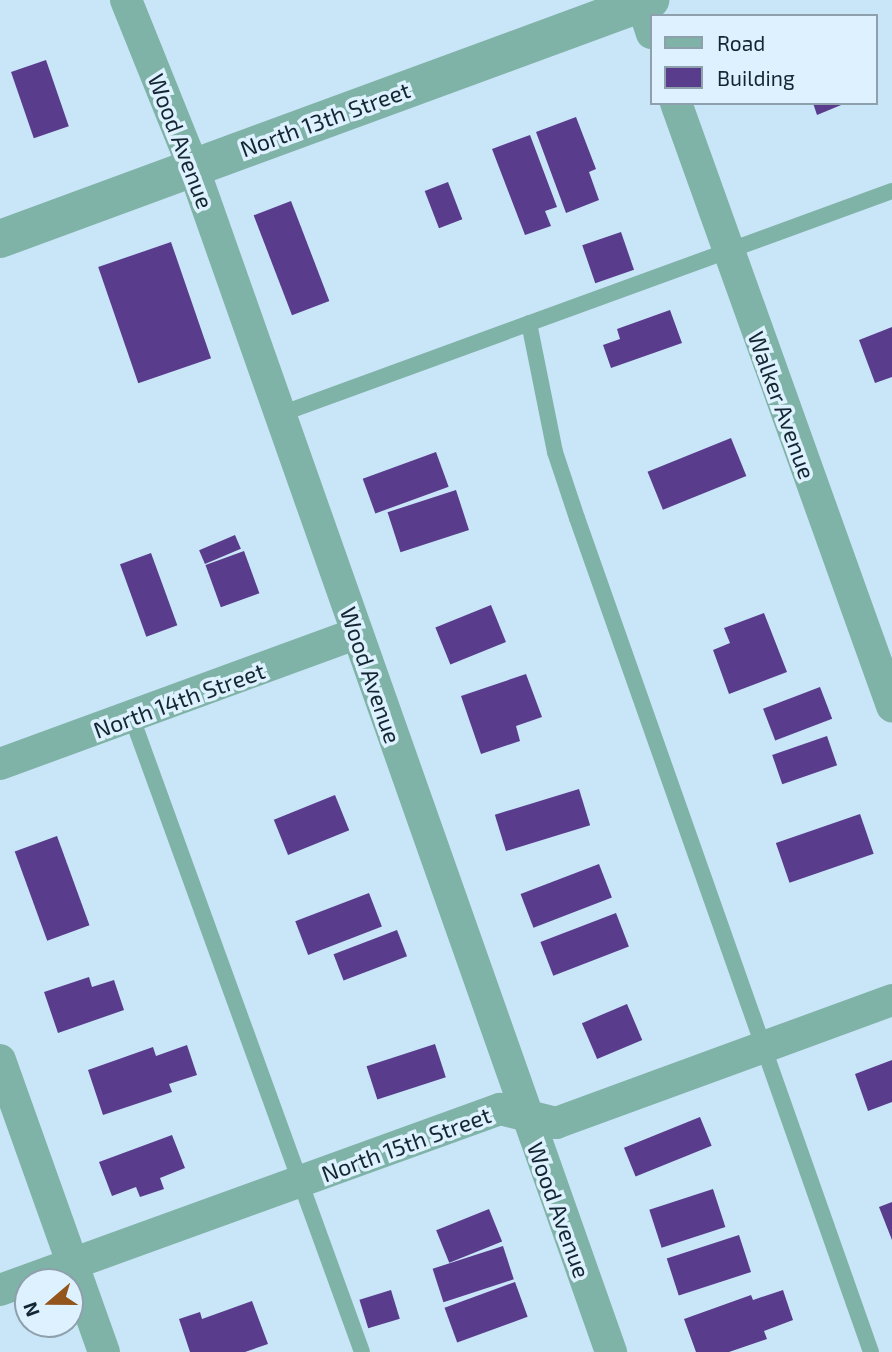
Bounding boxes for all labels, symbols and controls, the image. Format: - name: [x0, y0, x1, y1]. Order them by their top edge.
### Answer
- legend: [650, 14, 878, 105]
- text: Road: [717, 30, 765, 55]
- text: Building: [717, 65, 795, 90]
- street label: Wood Avenue: [143, 69, 219, 213]
- street label: North 13th Street: [236, 75, 414, 163]
- street label: Walker Avenue: [742, 327, 822, 483]
- street label: Wood Avenue: [335, 603, 407, 747]
- street label: North 14th Street: [90, 656, 268, 744]
- street label: North 15th Street: [317, 1101, 495, 1187]
- street label: Wood Avenue: [522, 1138, 596, 1282]
- north arrow: [14, 1268, 84, 1338]
- text: N: [18, 1299, 44, 1320]

